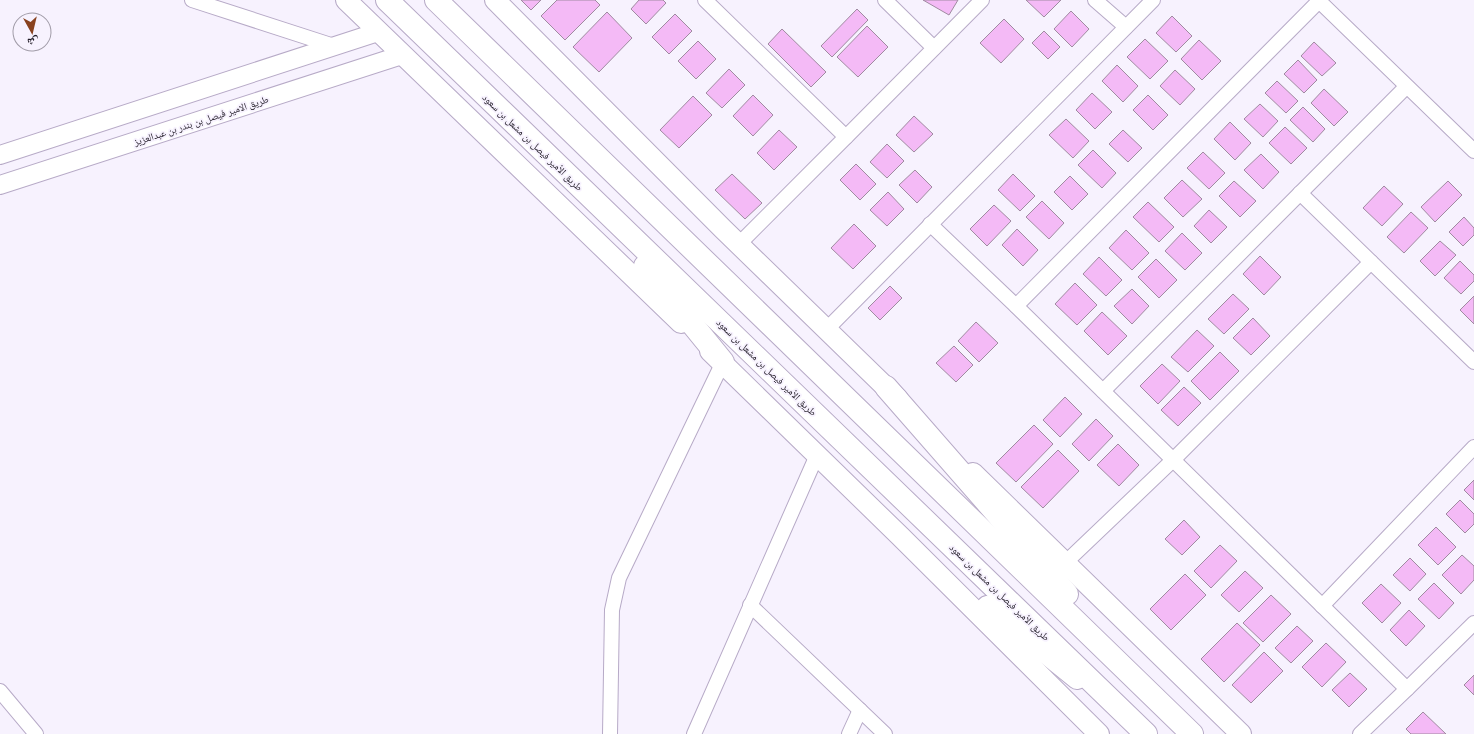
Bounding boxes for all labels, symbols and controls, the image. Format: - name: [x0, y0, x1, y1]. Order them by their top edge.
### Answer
- north arrow: [12, 12, 52, 52]
- text: ش: [26, 33, 40, 49]
- street label: طريق الأمير فيصل بن مشعل بن سعود: [480, 92, 585, 194]
- street label: طريق الامير فيصل بن بندر بن عبدالعزيز: [131, 93, 271, 149]
- street label: طريق الأمير فيصل بن مشعل بن سعود: [714, 317, 819, 419]
- street label: طريق الأمير فيصل بن مشعل بن سعود: [947, 542, 1052, 644]

